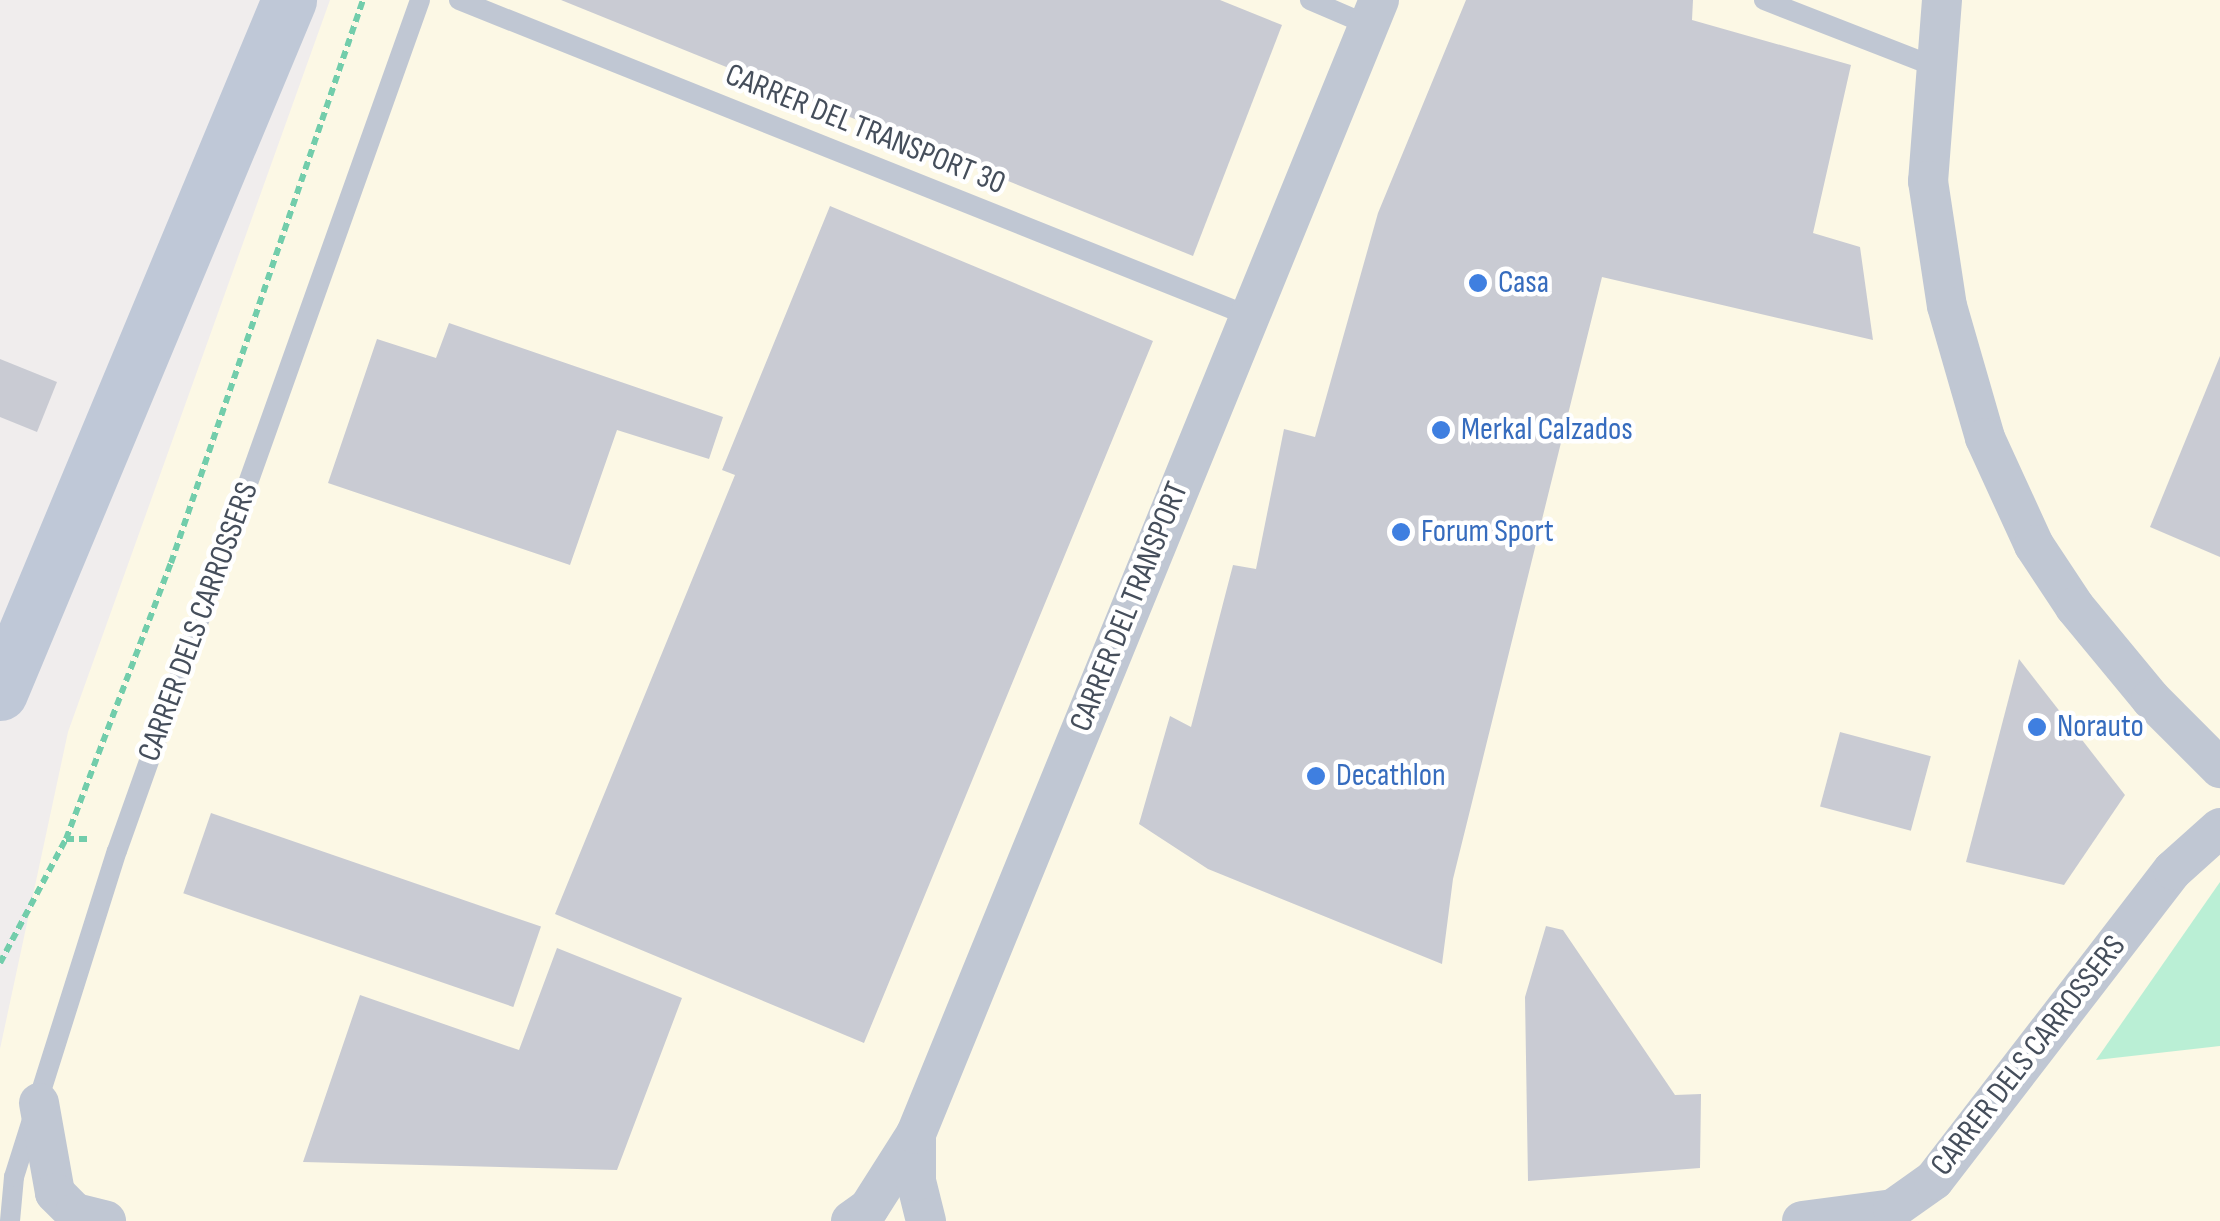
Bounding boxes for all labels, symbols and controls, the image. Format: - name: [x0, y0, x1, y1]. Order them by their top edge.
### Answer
- street label: CARRER DEL TRANSPORT 30: [720, 56, 1010, 204]
- place label: Casa: [1498, 264, 1549, 302]
- marker: Casa: [1467, 272, 1489, 294]
- place label: Merkal Calzados: [1461, 411, 1633, 449]
- marker: Merkal Calzados: [1430, 419, 1452, 441]
- street label: CARRER DELS CARROSSERS: [131, 477, 267, 767]
- street label: CARRER DEL TRANSPORT: [1062, 477, 1198, 737]
- place label: Forum Sport: [1421, 513, 1554, 551]
- marker: Forum Sport: [1390, 521, 1412, 543]
- place label: Norauto: [2057, 708, 2144, 746]
- marker: Norauto: [2026, 716, 2048, 738]
- place label: Decathlon: [1336, 757, 1446, 795]
- marker: Decathlon: [1305, 765, 1327, 787]
- street label: CARRER DELS CARROSSERS: [1923, 928, 2135, 1184]

